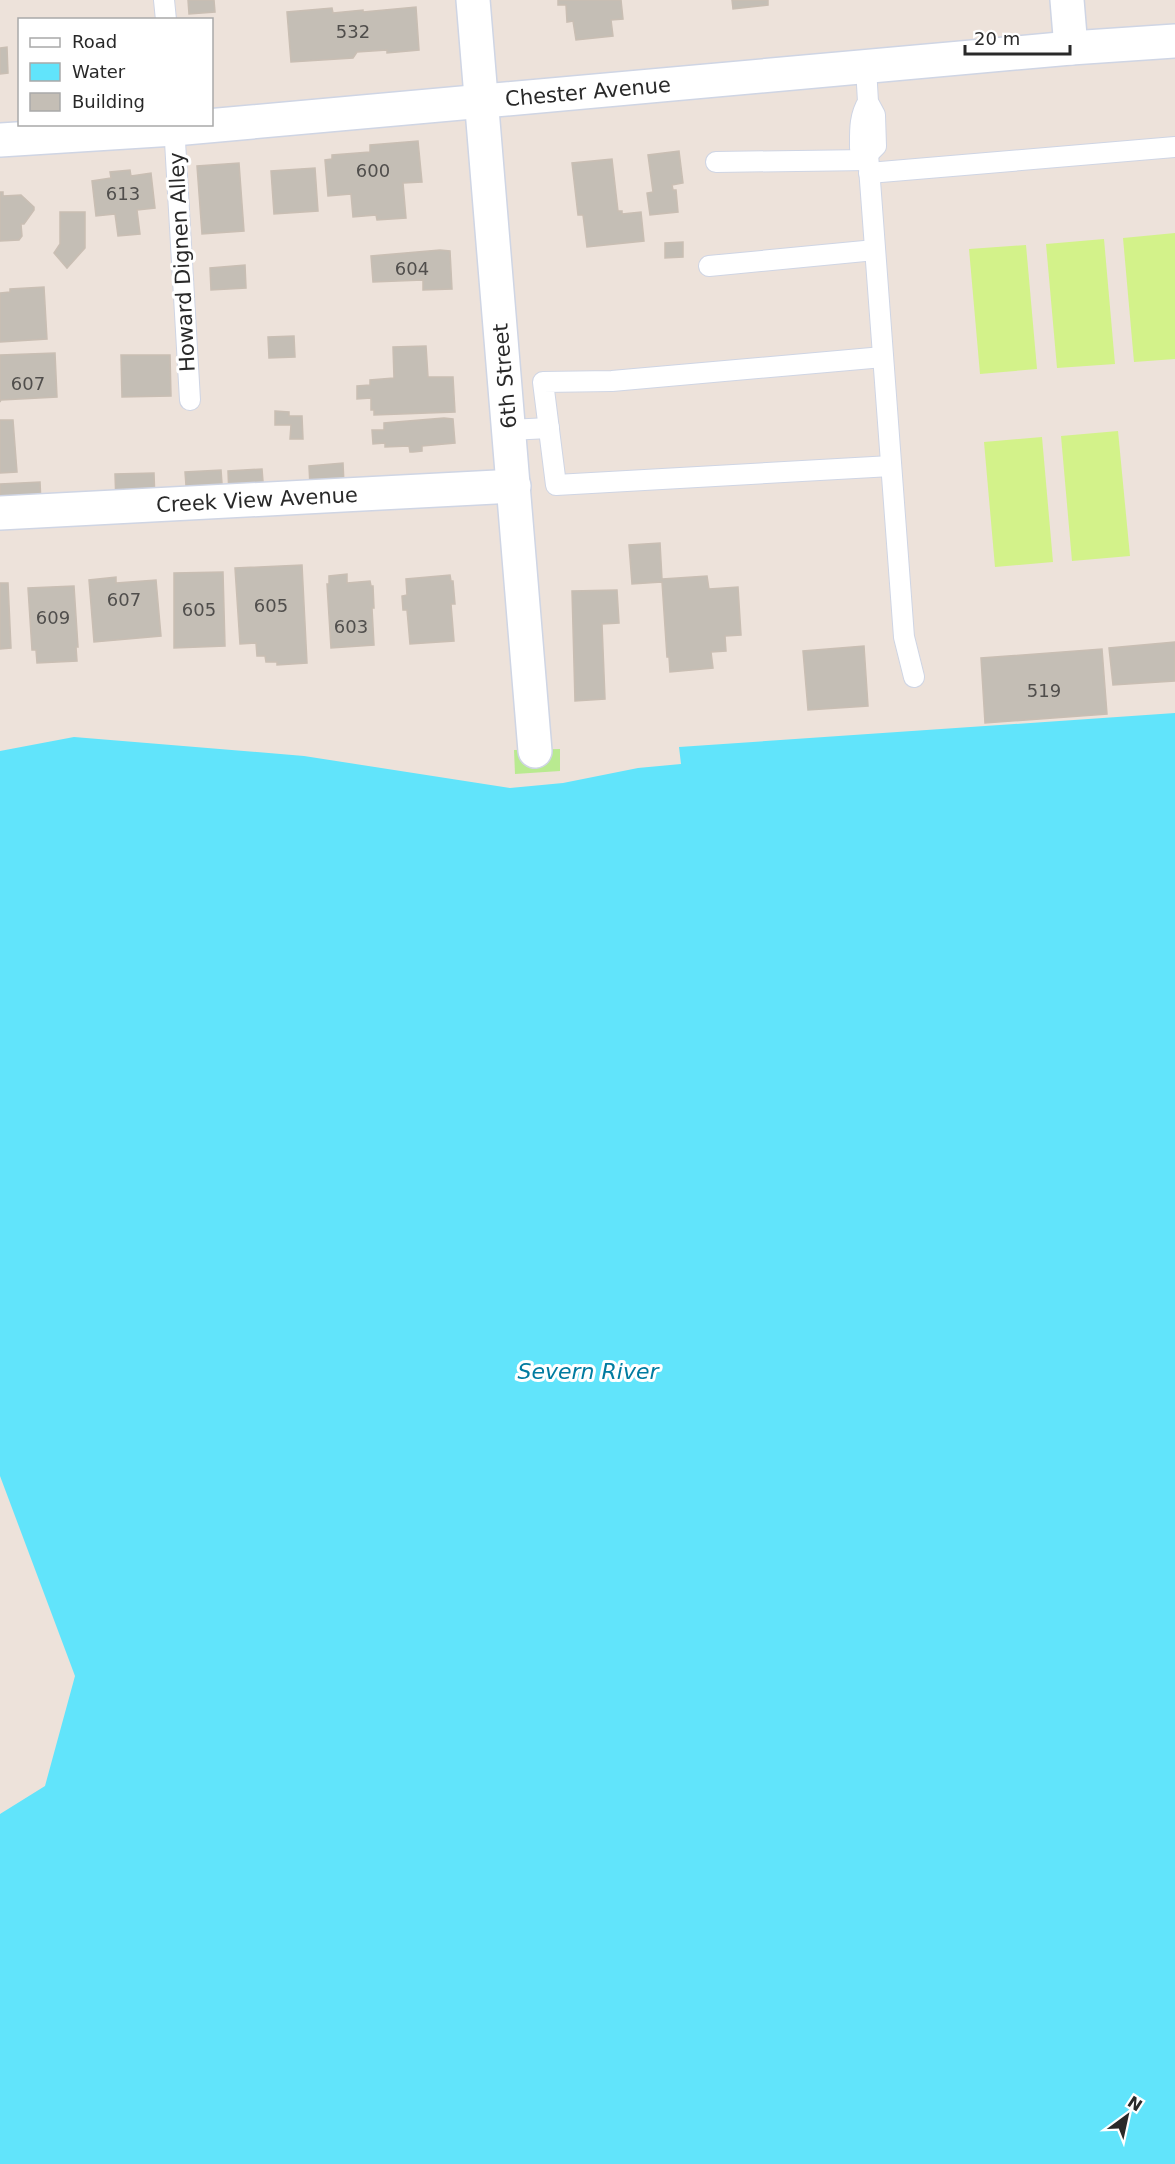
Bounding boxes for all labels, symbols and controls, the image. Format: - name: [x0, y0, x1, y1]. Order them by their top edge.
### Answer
- legend: [18, 18, 213, 126]
- scale bar: [965, 18, 1070, 56]
- house number: 532: [336, 21, 370, 42]
- text: 20 m: [974, 28, 1020, 49]
- text: Road: [72, 31, 117, 52]
- text: Water: [72, 61, 126, 82]
- street label: Chester Avenue: [504, 73, 672, 111]
- text: Building: [72, 91, 145, 112]
- street label: Howard Dignen Alley: [164, 152, 200, 372]
- house number: 600: [356, 160, 390, 181]
- house number: 613: [106, 183, 140, 204]
- house number: 604: [395, 258, 429, 279]
- street label: 6th Street: [488, 322, 522, 430]
- house number: 607: [11, 373, 45, 394]
- street label: Creek View Avenue: [155, 483, 359, 517]
- house number: 607: [107, 589, 141, 610]
- house number: 605: [254, 595, 288, 616]
- house number: 605: [182, 599, 216, 620]
- house number: 609: [36, 607, 70, 628]
- house number: 603: [334, 616, 368, 637]
- house number: 519: [1027, 680, 1061, 701]
- water label: Severn River: [517, 1359, 660, 1384]
- north arrow: [1097, 2086, 1157, 2146]
- text: N: [1124, 2092, 1146, 2115]

